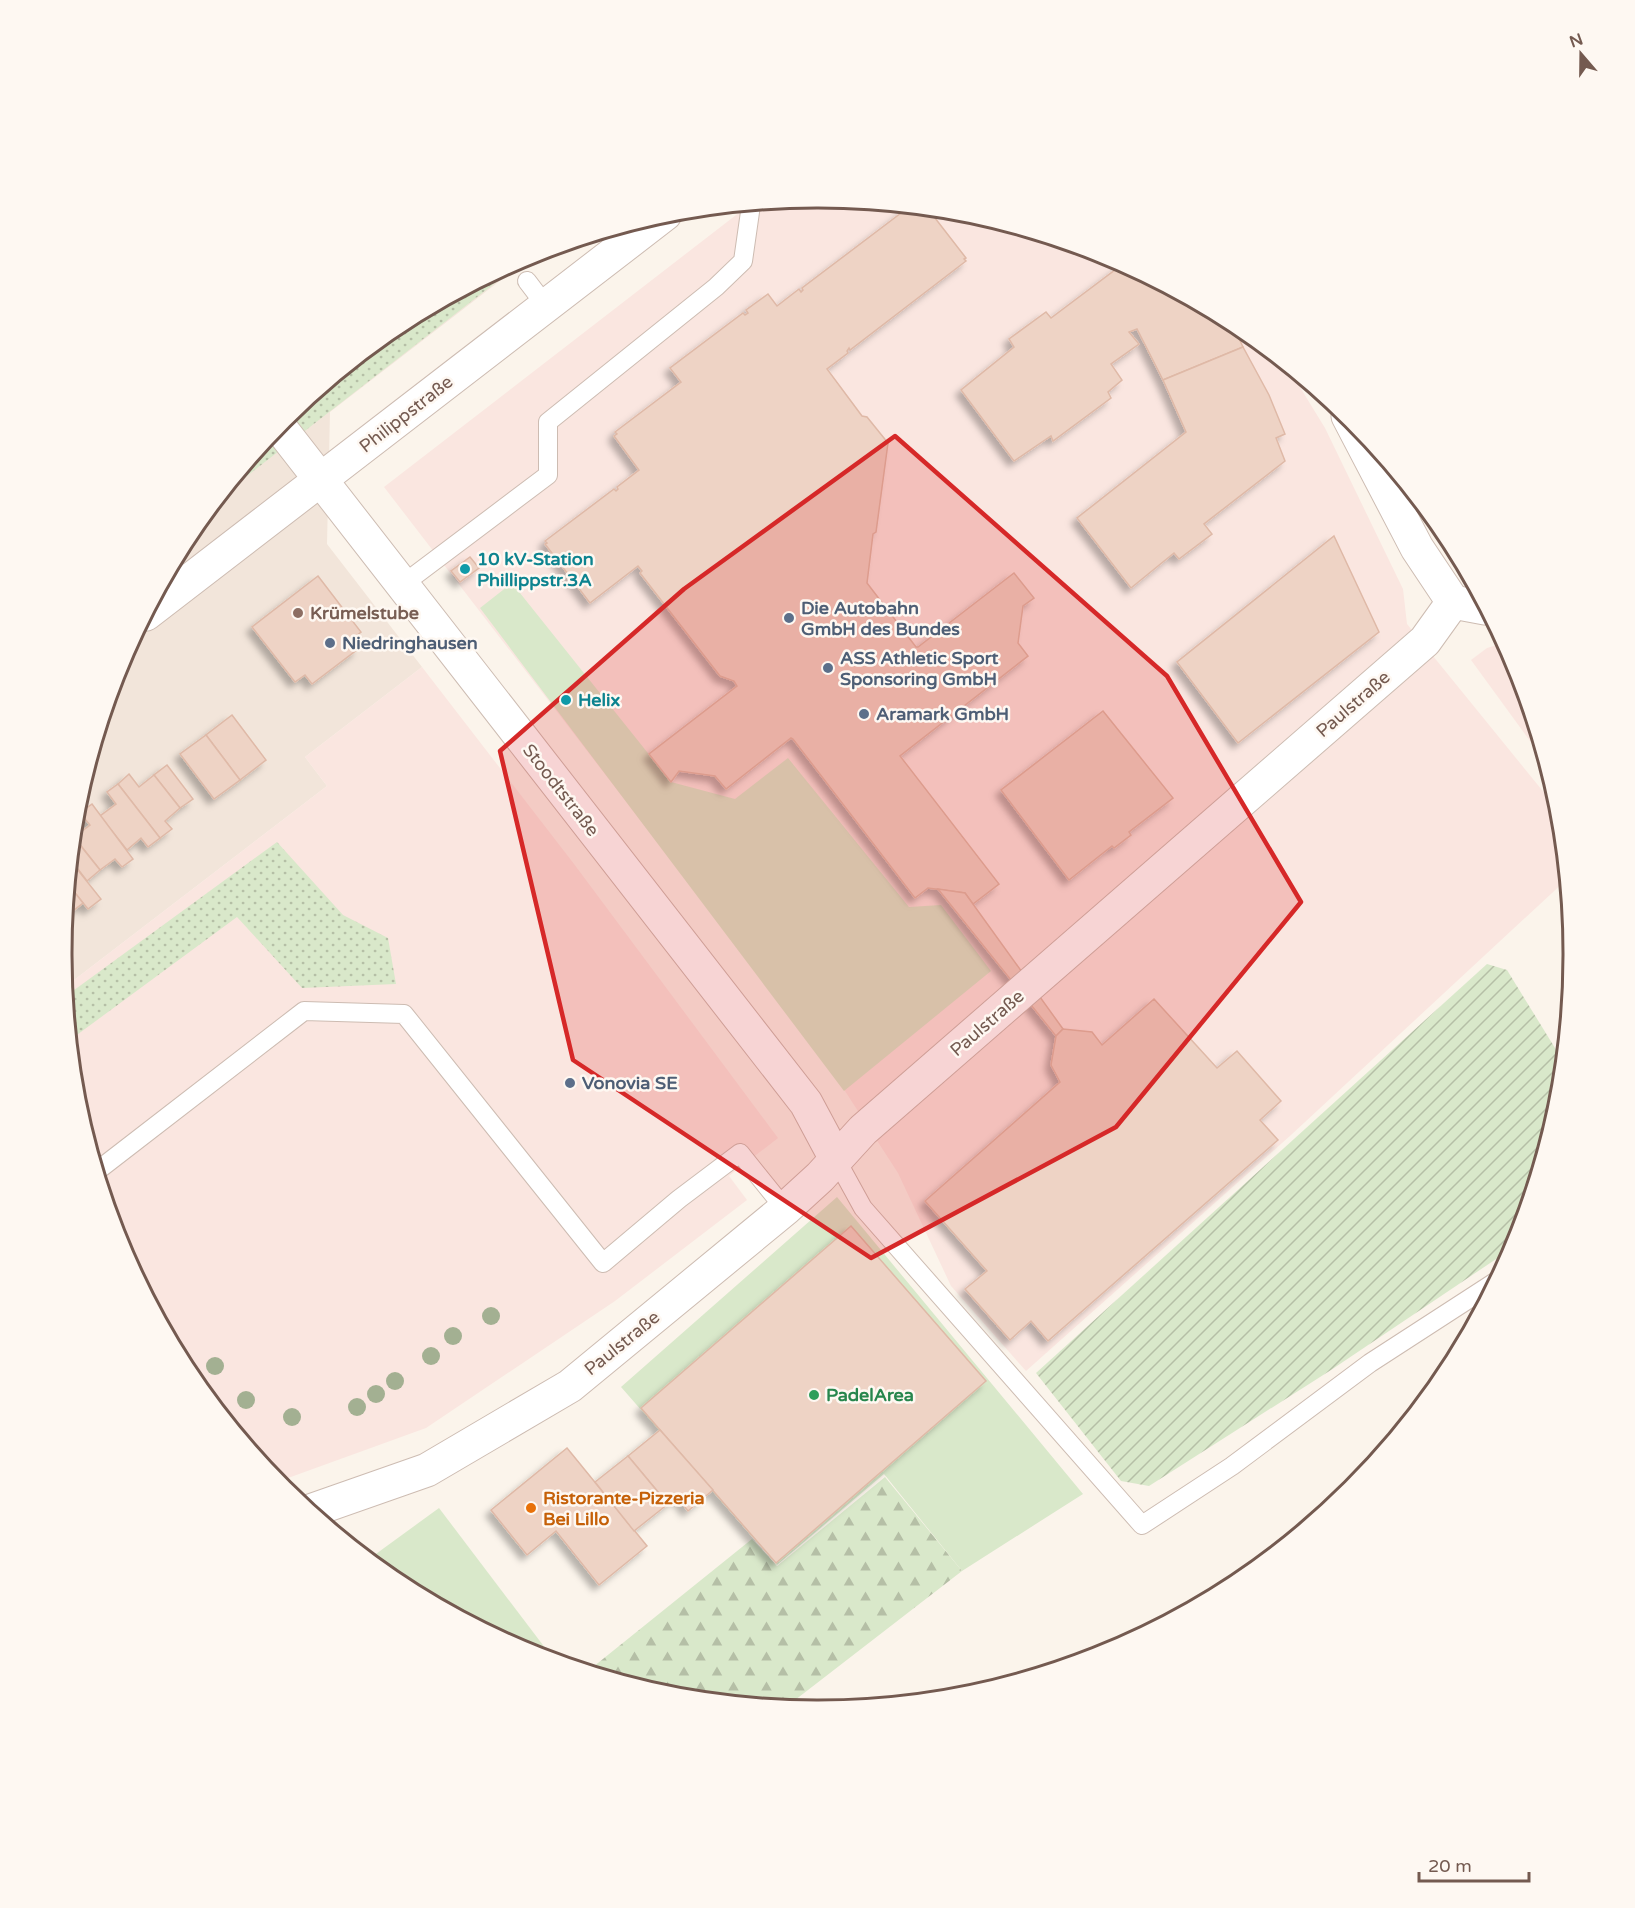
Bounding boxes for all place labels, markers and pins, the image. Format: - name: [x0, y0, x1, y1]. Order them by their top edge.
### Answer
- place label: 10 kV-Station Phillippstr.3A: [477, 548, 594, 591]
- marker: 10 kV-Station Phillippstr.3A: [458, 562, 472, 576]
- place label: Die Autobahn GmbH des Bundes: [801, 597, 960, 640]
- place label: Krümelstube: [310, 602, 419, 624]
- marker: Krümelstube: [291, 606, 305, 620]
- marker: Die Autobahn GmbH des Bundes: [782, 611, 796, 625]
- place label: Niedringhausen: [342, 632, 478, 654]
- marker: Niedringhausen: [323, 636, 337, 650]
- place label: ASS Athletic Sport Sponsoring GmbH: [840, 647, 999, 690]
- marker: ASS Athletic Sport Sponsoring GmbH: [821, 661, 835, 675]
- place label: Helix: [578, 689, 620, 711]
- marker: Helix: [559, 693, 573, 707]
- place label: Aramark GmbH: [876, 703, 1009, 725]
- marker: Aramark GmbH: [857, 707, 871, 721]
- place label: Vonovia SE: [582, 1072, 678, 1094]
- marker: Vonovia SE: [563, 1076, 577, 1090]
- place label: PadelArea: [826, 1384, 914, 1406]
- marker: PadelArea: [807, 1388, 821, 1402]
- place label: Ristorante-Pizzeria Bei Lillo: [543, 1487, 705, 1530]
- marker: Ristorante-Pizzeria Bei Lillo: [524, 1501, 538, 1515]

